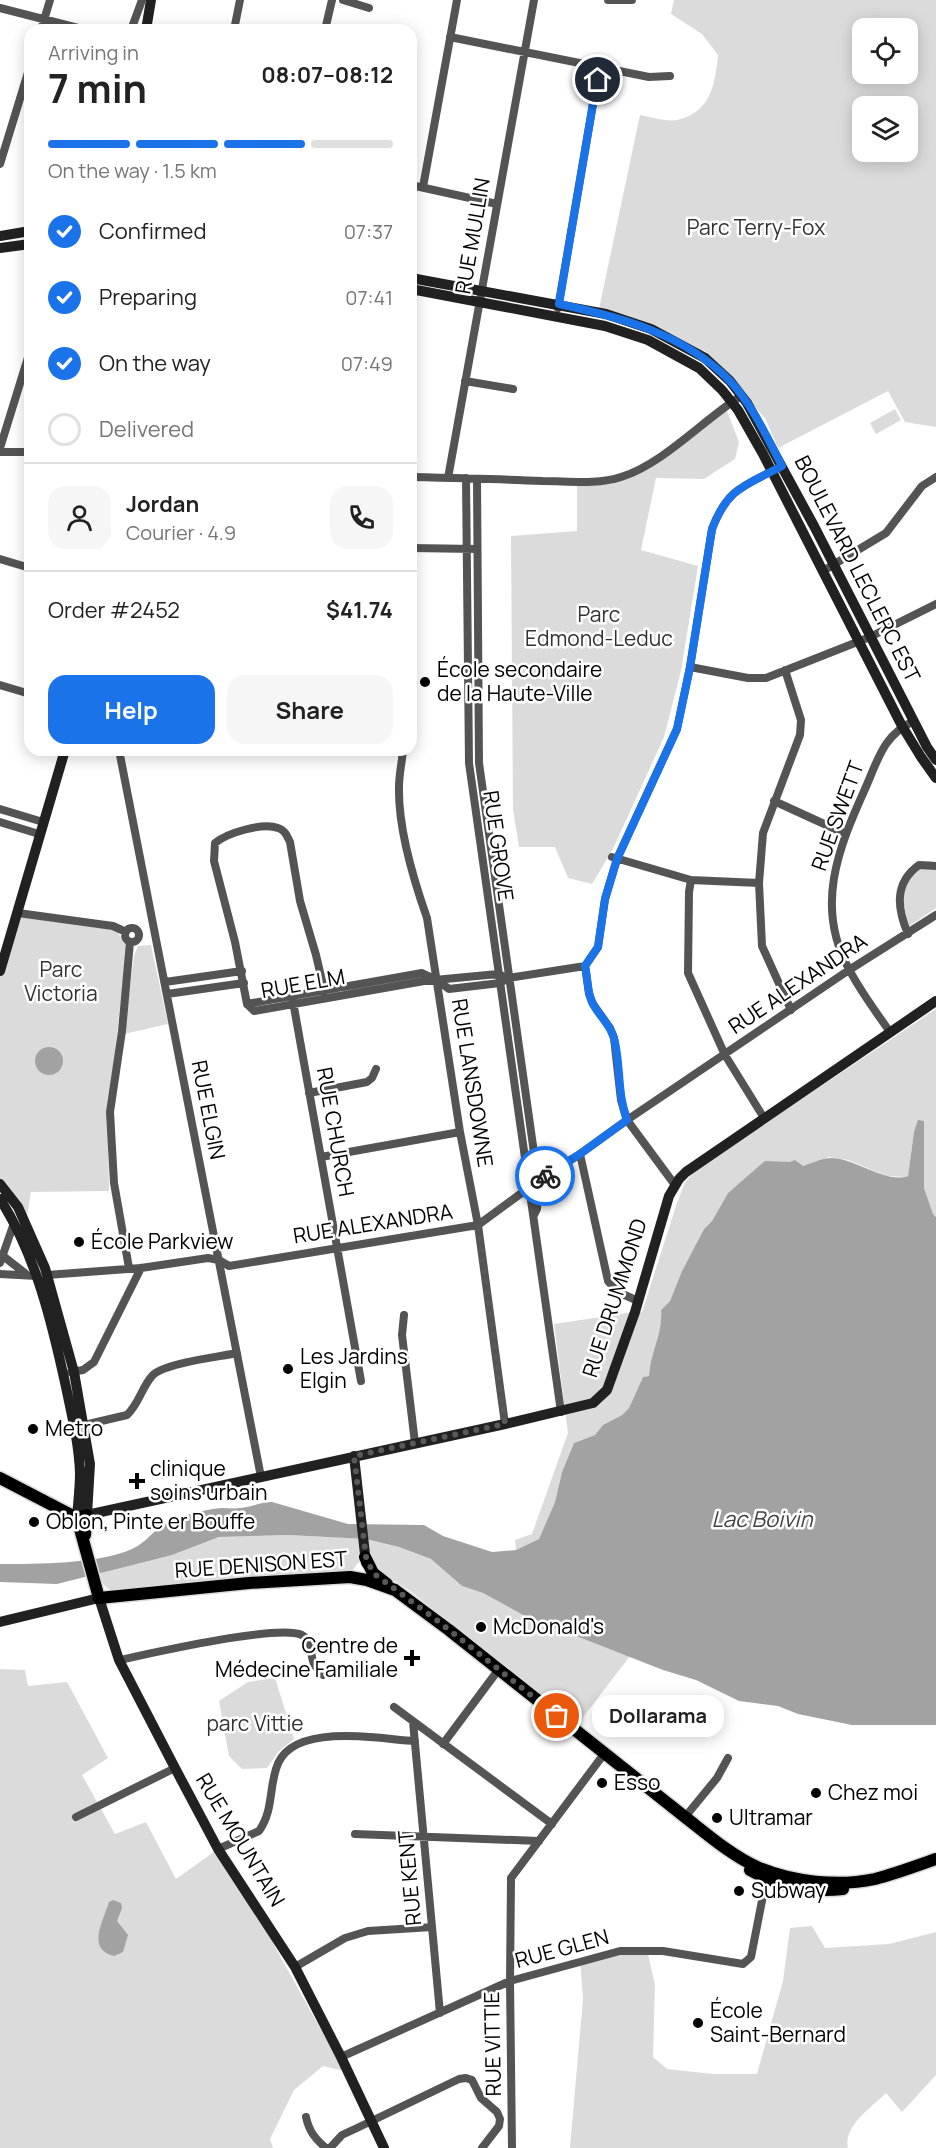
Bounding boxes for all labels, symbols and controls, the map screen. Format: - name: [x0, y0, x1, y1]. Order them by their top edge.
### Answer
- map controls: [852, 18, 918, 162]
- button: locate: [852, 18, 918, 84]
- text: Arriving in: [48, 39, 139, 66]
- pin: [572, 54, 623, 105]
- text: 08:07–08:12: [261, 60, 393, 90]
- text: 7 min: [48, 61, 147, 115]
- icon: home: [581, 63, 614, 96]
- button: layers: [852, 96, 918, 162]
- text: On the way · 1.5 km: [48, 157, 217, 184]
- street label: RUE MULLIN: [448, 176, 496, 296]
- park label: Parc Terry-Fox: [687, 213, 825, 241]
- icon: check: [48, 215, 81, 248]
- text: Confirmed: [99, 216, 207, 246]
- text: 07:37: [344, 218, 393, 245]
- icon: check: [48, 281, 81, 314]
- text: Preparing: [99, 282, 197, 312]
- text: 07:41: [345, 284, 393, 311]
- icon: check: [48, 347, 81, 380]
- text: On the way: [99, 348, 211, 378]
- text: 07:49: [341, 350, 393, 377]
- text: Delivered: [99, 414, 194, 444]
- street label: BOULEVARD LECLERC EST: [789, 451, 927, 687]
- button: person: [48, 486, 111, 549]
- button: phone: [330, 486, 393, 549]
- text: Jordan: [126, 489, 199, 519]
- text: Courier · 4.9: [126, 519, 236, 546]
- text: Order #2452: [48, 595, 180, 625]
- text: $41.74: [326, 595, 393, 625]
- park label: Parc Edmond-Leduc: [525, 600, 673, 652]
- place label: École secondaire de la Haute-Ville: [437, 655, 602, 707]
- button: Help: [48, 675, 215, 744]
- button: Share: [227, 675, 393, 744]
- marker: École secondaire de la Haute-Ville: [418, 675, 432, 689]
- street label: RUE SWETT: [804, 757, 870, 874]
- street label: RUE GROVE: [477, 789, 521, 903]
- street label: RUE ALEXANDRA: [723, 926, 872, 1040]
- park label: Parc Victoria: [24, 955, 98, 1007]
- street label: RUE ELM: [259, 962, 347, 1004]
- street label: RUE LANSDOWNE: [446, 997, 500, 1169]
- street label: RUE ELGIN: [186, 1058, 232, 1162]
- street label: RUE CHURCH: [311, 1065, 361, 1199]
- courier: [515, 1146, 575, 1206]
- icon: bike: [529, 1160, 562, 1193]
- street label: RUE ALEXANDRA: [291, 1197, 455, 1249]
- street label: RUE DRUMMOND: [575, 1215, 653, 1381]
- place label: École Parkview: [91, 1227, 233, 1255]
- marker: École Parkview: [72, 1235, 86, 1249]
- place label: Les Jardins Elgin: [300, 1342, 408, 1394]
- marker: Les Jardins Elgin: [281, 1362, 295, 1376]
- place label: Metro: [45, 1414, 103, 1442]
- marker: Metro: [26, 1422, 40, 1436]
- place label: clinique soins urbain: [150, 1454, 268, 1506]
- marker: clinique soins urbain: [128, 1472, 146, 1490]
- water label: Lac Boivin: [711, 1504, 813, 1534]
- place label: Oblon, Pinte er Bouffe: [46, 1507, 255, 1535]
- marker: Oblon, Pinte er Bouffe: [27, 1515, 41, 1529]
- street label: RUE DENISON EST: [174, 1544, 349, 1584]
- place label: McDonald's: [493, 1612, 604, 1640]
- marker: McDonald's: [474, 1620, 488, 1634]
- place label: Centre de Médecine Familiale: [215, 1631, 398, 1683]
- marker: Centre de Médecine Familiale: [403, 1649, 421, 1667]
- pin: [531, 1690, 582, 1741]
- callout: Dollarama: [593, 1695, 725, 1737]
- icon: bag: [540, 1699, 573, 1732]
- text: Dollarama: [609, 1702, 707, 1729]
- park label: parc Vittie: [206, 1709, 304, 1737]
- street label: RUE MOUNTAIN: [190, 1768, 292, 1911]
- place label: Esso: [614, 1768, 660, 1796]
- marker: Esso: [595, 1776, 609, 1790]
- place label: Chez moi: [828, 1778, 918, 1806]
- marker: Chez moi: [809, 1786, 823, 1800]
- place label: Ultramar: [729, 1803, 813, 1831]
- marker: Ultramar: [710, 1811, 724, 1825]
- street label: RUE KENT: [391, 1829, 427, 1927]
- place label: Subway: [751, 1876, 826, 1904]
- marker: Subway: [732, 1884, 746, 1898]
- street label: RUE GLEN: [512, 1922, 612, 1974]
- street label: RUE VITTIE: [477, 1991, 507, 2097]
- place label: École Saint-Bernard: [710, 1996, 846, 2048]
- marker: École Saint-Bernard: [691, 2016, 705, 2030]

